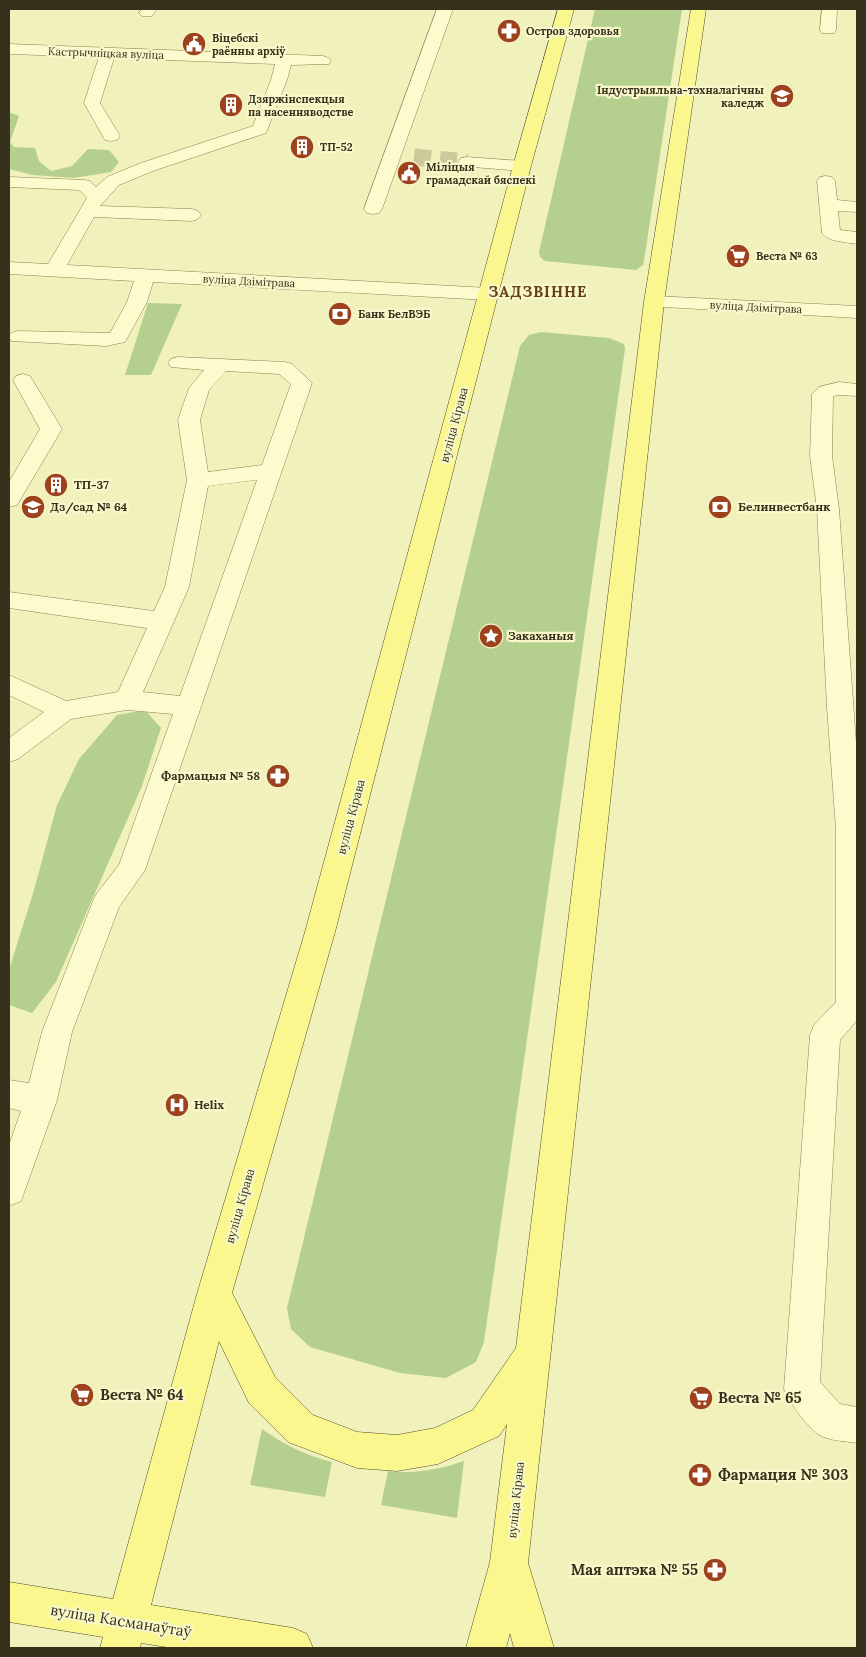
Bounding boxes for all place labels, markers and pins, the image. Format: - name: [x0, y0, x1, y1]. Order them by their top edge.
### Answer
- pharmacy icon: Остров здоровья: [496, 18, 522, 44]
- place label: Остров здоровья: [526, 24, 620, 38]
- public building icon: Віцебскі раённы архіў: [181, 31, 207, 57]
- place label: Віцебскі раённы архіў: [212, 31, 286, 58]
- place label: Індустрыяльна-тэхналагічны каледж: [597, 83, 764, 110]
- school or university icon: Індустрыяльна-тэхналагічны каледж: [769, 83, 795, 109]
- building icon: Дзяржінспекцыя па насенняводстве: [218, 92, 244, 118]
- place label: Дзяржінспекцыя па насенняводстве: [248, 92, 354, 119]
- building icon: ТП-52: [289, 134, 315, 160]
- place label: ТП-52: [320, 140, 353, 154]
- public building icon: Міліцыя грамадскай бяспекі: [396, 160, 422, 186]
- place label: Міліцыя грамадскай бяспекі: [426, 160, 536, 187]
- supermarket icon: Веста № 63: [725, 243, 751, 269]
- place label: Веста № 63: [756, 249, 818, 263]
- bank icon: Банк БелВЭБ: [327, 301, 353, 327]
- place label: Банк БелВЭБ: [358, 307, 430, 321]
- building icon: ТП-37: [43, 472, 69, 498]
- place label: ТП-37: [74, 477, 109, 492]
- school or university icon: Дз/сад № 64: [20, 494, 46, 520]
- bank icon: Белинвестбанк: [707, 494, 733, 520]
- place label: Дз/сад № 64: [50, 499, 128, 515]
- place label: Белинвестбанк: [738, 499, 830, 514]
- place icon: Закаханыя: [478, 623, 504, 649]
- place label: Закаханыя: [508, 628, 574, 643]
- pharmacy icon: Фармацыя № 58: [265, 763, 291, 789]
- place label: Фармацыя № 58: [161, 768, 260, 783]
- hospital icon: Helix: [164, 1092, 190, 1118]
- place label: Helix: [194, 1097, 224, 1112]
- supermarket icon: Веста № 64: [69, 1382, 95, 1408]
- place label: Веста № 64: [100, 1385, 184, 1404]
- supermarket icon: Веста № 65: [688, 1385, 714, 1411]
- place label: Веста № 65: [718, 1388, 802, 1407]
- pharmacy icon: Фармация № 303: [687, 1462, 713, 1488]
- place label: Фармация № 303: [718, 1465, 848, 1484]
- pharmacy icon: Мая аптэка № 55: [702, 1557, 728, 1583]
- place label: Мая аптэка № 55: [571, 1560, 698, 1579]

